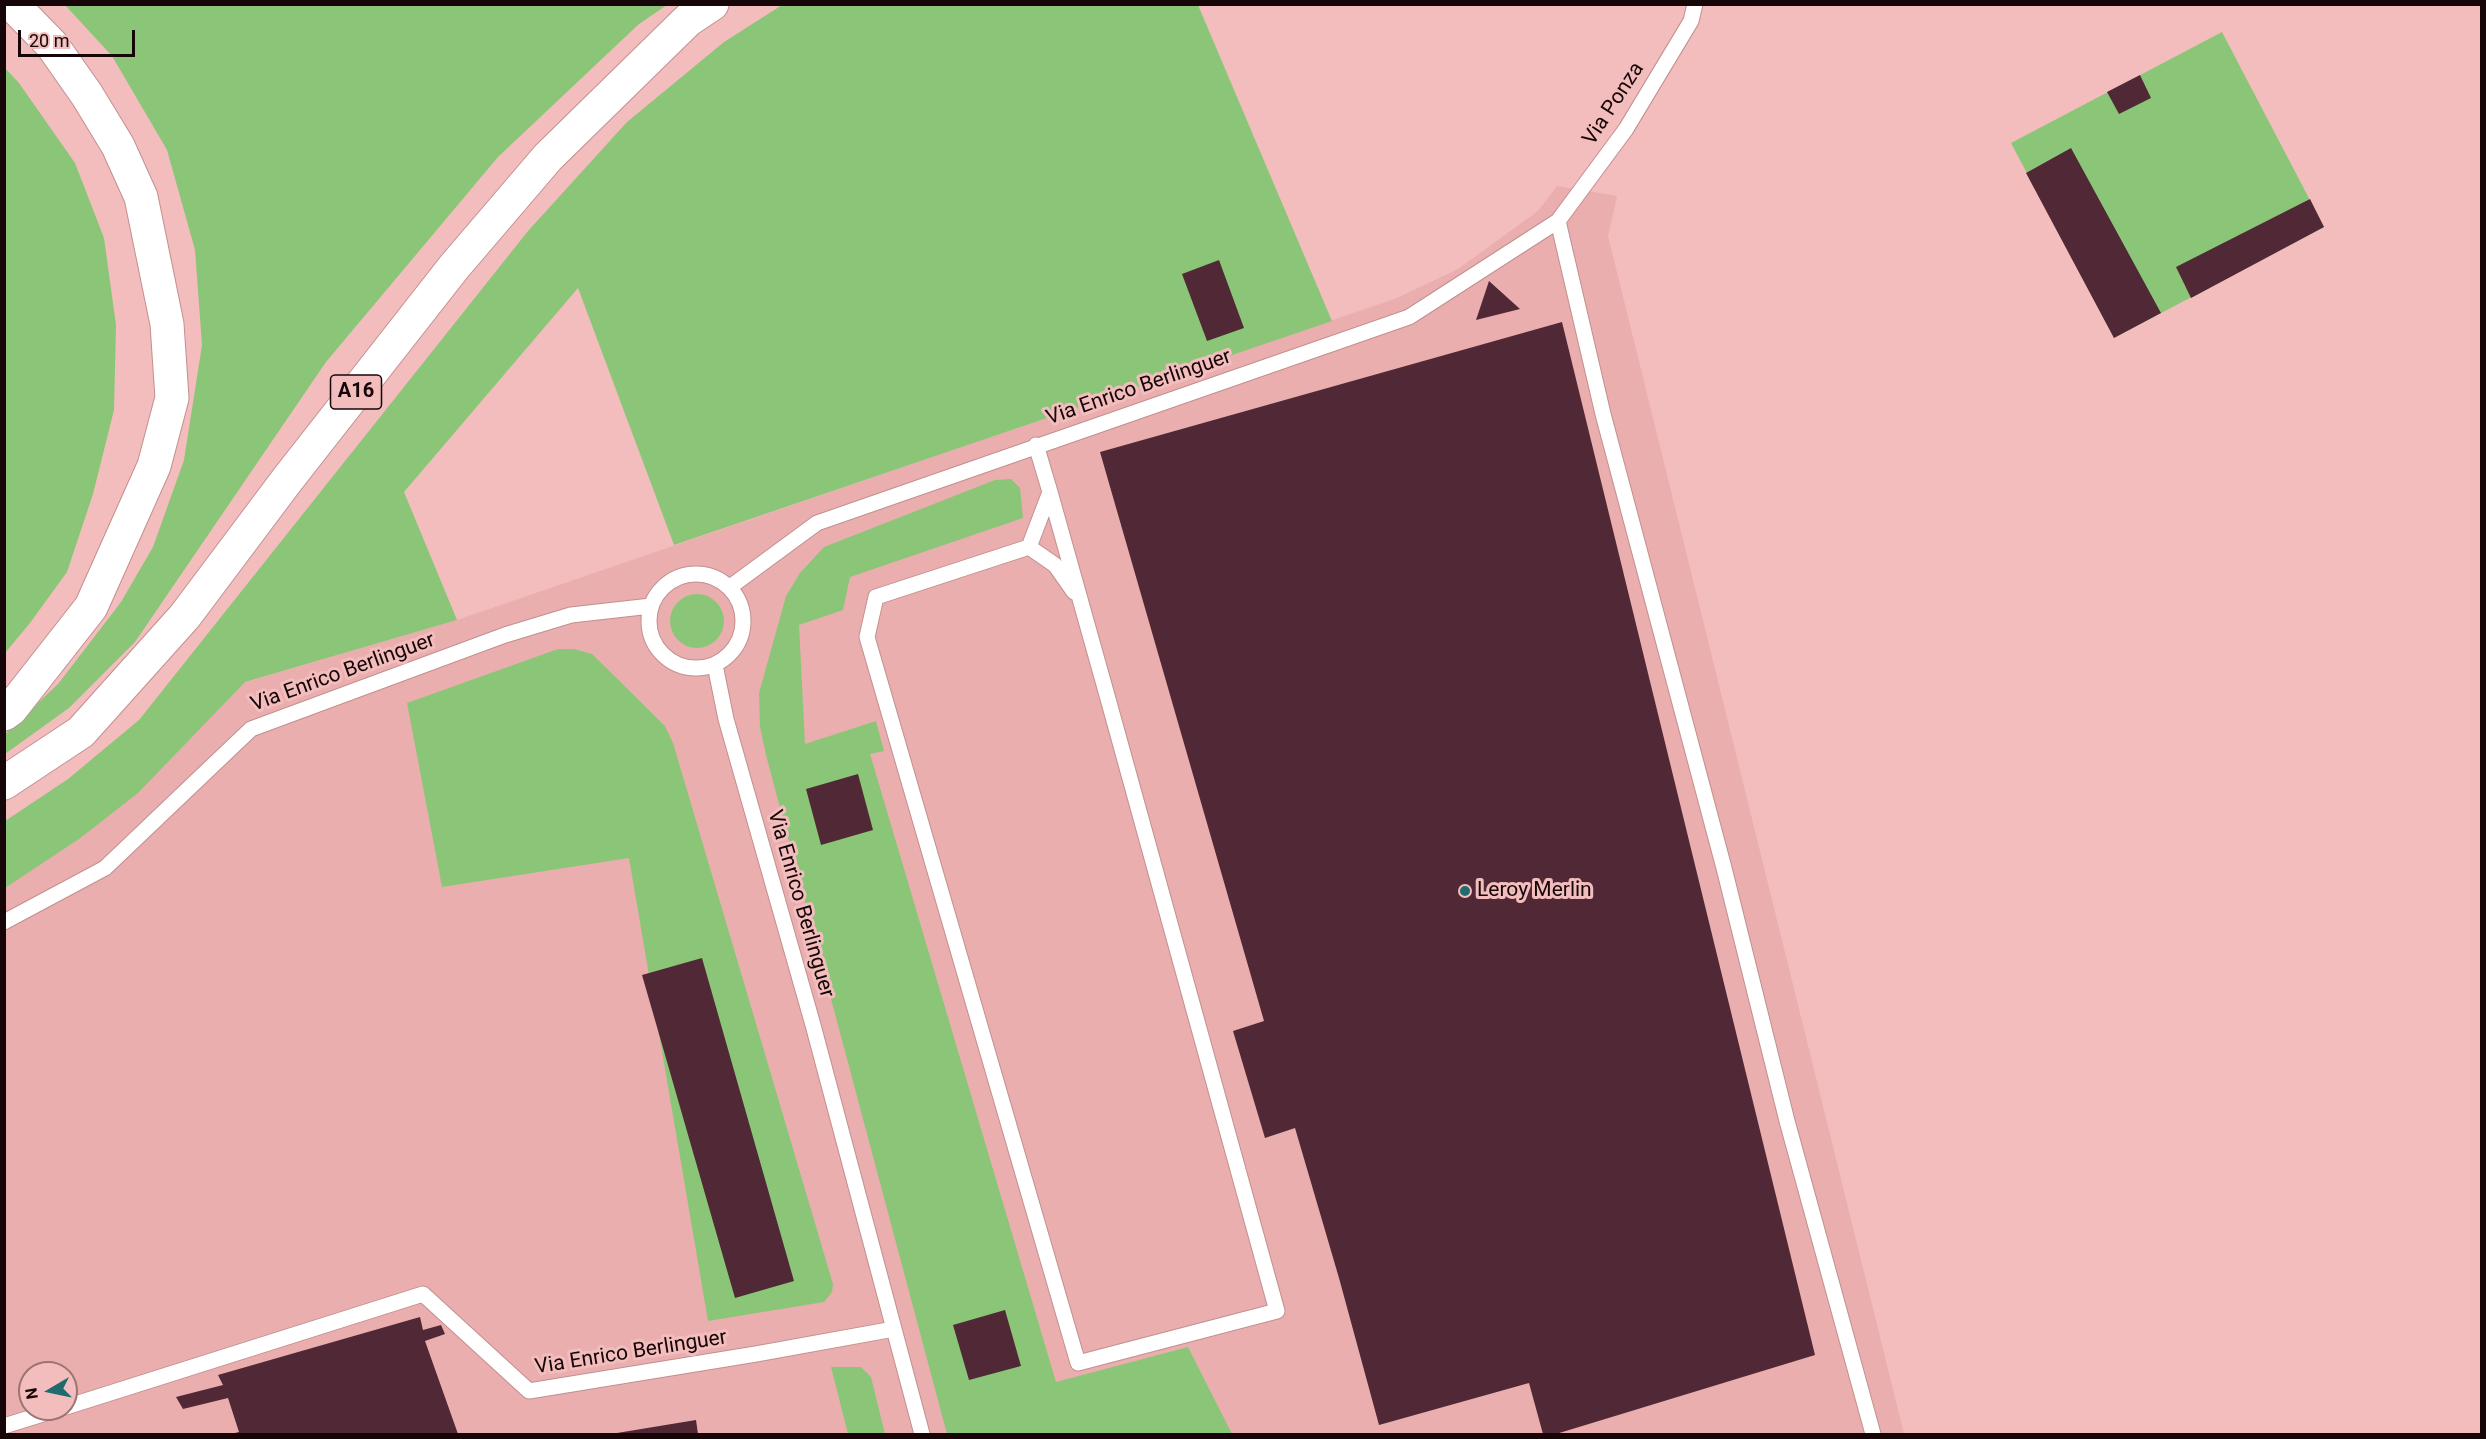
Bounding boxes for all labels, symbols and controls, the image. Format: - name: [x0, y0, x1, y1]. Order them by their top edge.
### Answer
- scale bar: [21, 18, 138, 56]
- text: 20 m: [29, 30, 69, 51]
- street label: Via Ponza: [1578, 58, 1650, 150]
- street label: Via Enrico Berlinguer: [1043, 345, 1235, 431]
- road number: A16: [330, 375, 382, 409]
- street label: Via Enrico Berlinguer: [248, 628, 438, 718]
- street label: Via Enrico Berlinguer: [761, 807, 839, 1001]
- place label: Leroy Merlin: [1477, 878, 1592, 904]
- marker: Leroy Merlin: [1458, 884, 1472, 898]
- street label: Via Enrico Berlinguer: [533, 1325, 729, 1381]
- north arrow: [18, 1361, 78, 1421]
- text: N: [21, 1387, 42, 1401]

